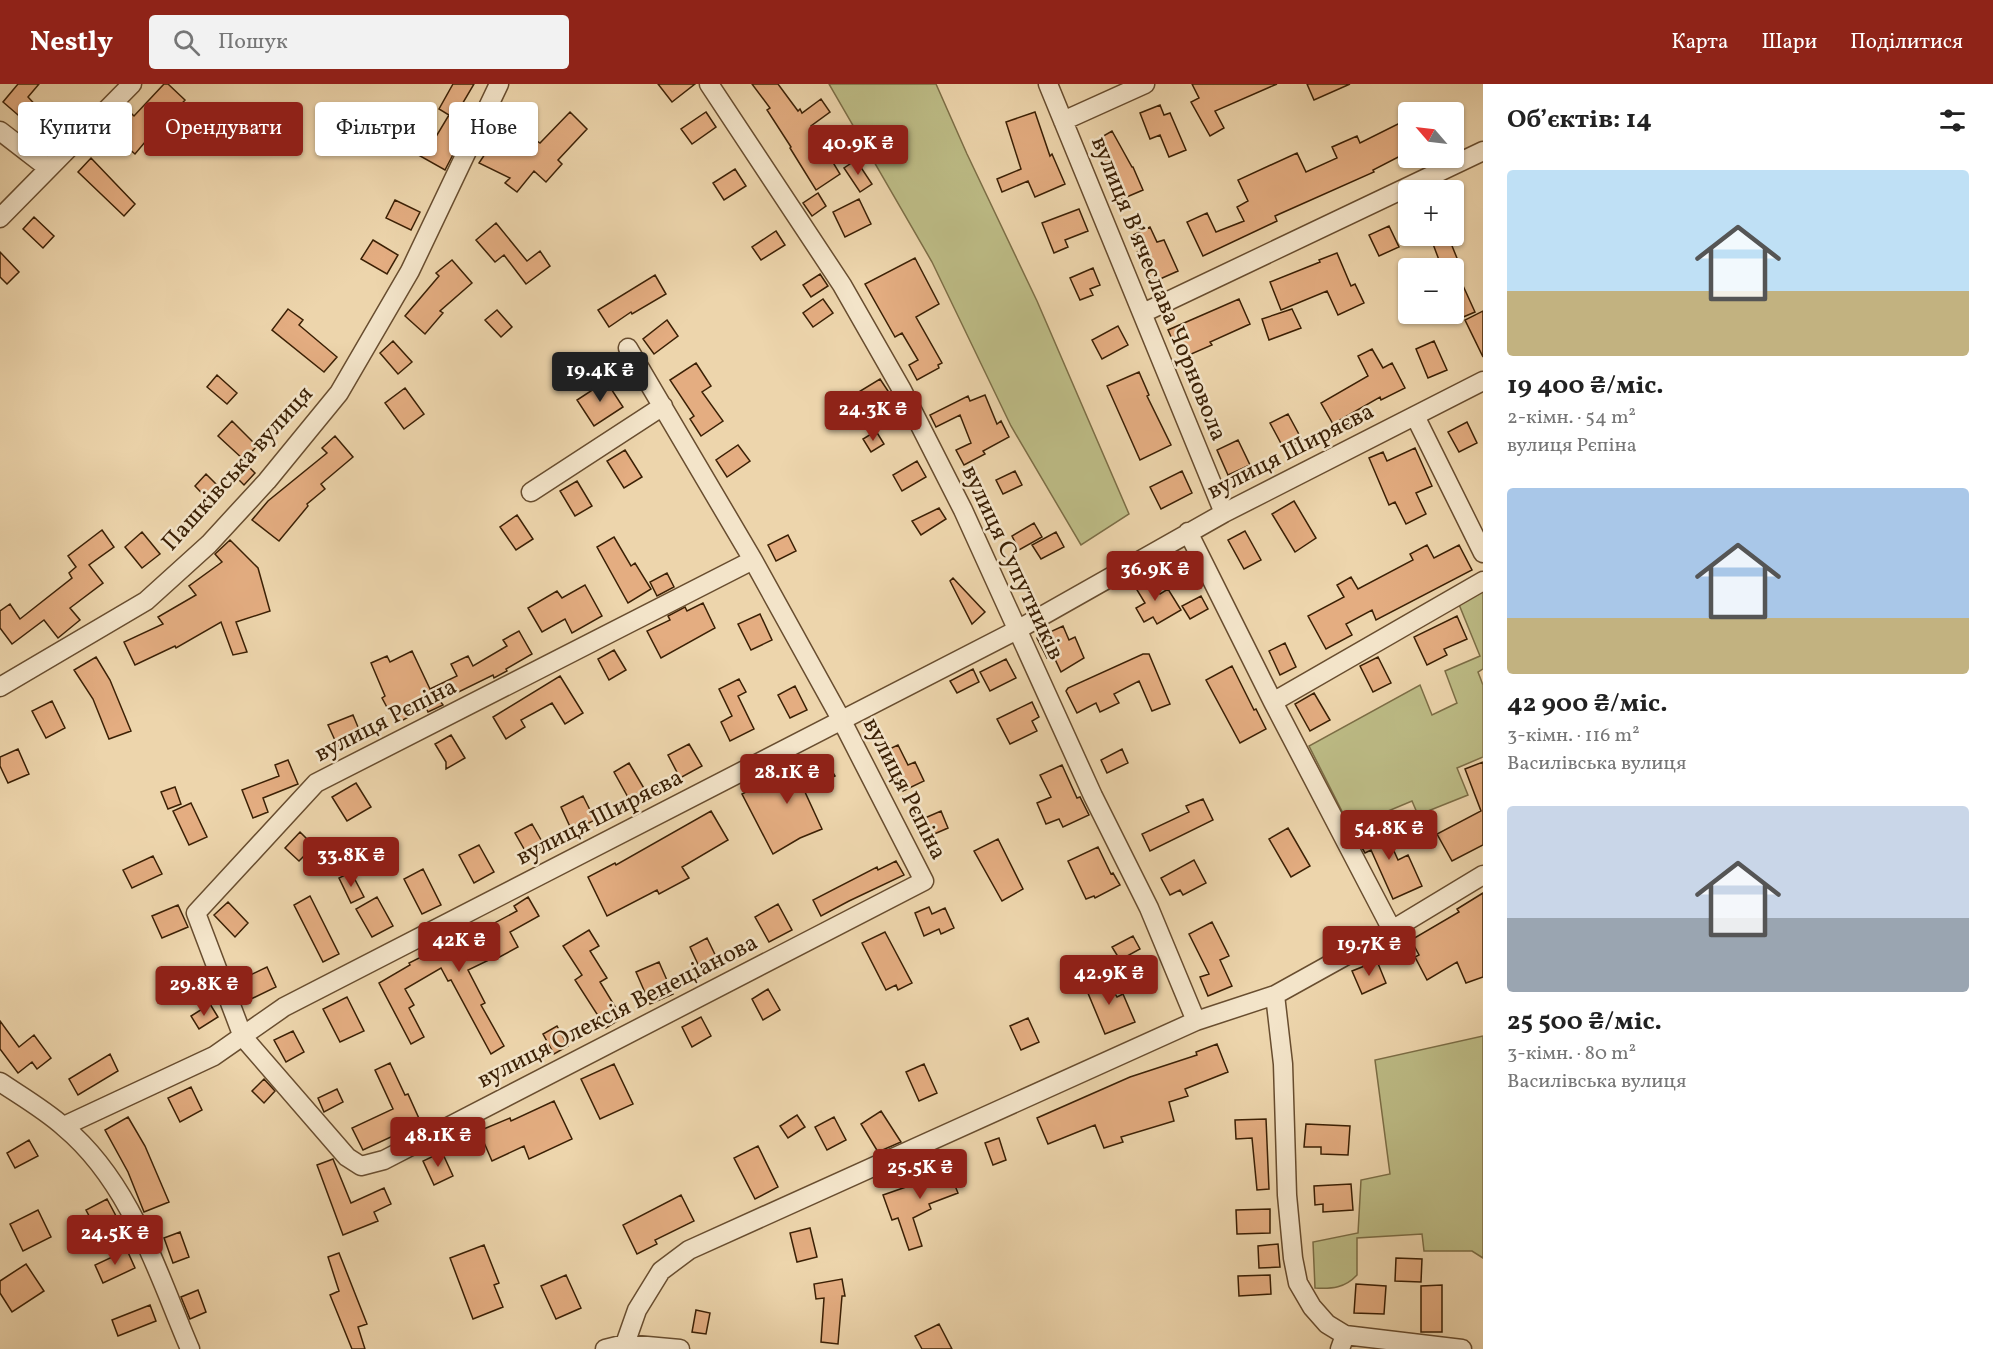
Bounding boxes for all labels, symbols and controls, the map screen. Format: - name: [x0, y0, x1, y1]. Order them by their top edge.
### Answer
- search box: [149, 15, 569, 69]
- text: Nestly: [30, 23, 113, 62]
- icon: search: [170, 26, 203, 59]
- text: Пошук: [218, 27, 288, 58]
- text: Карта: [1671, 28, 1728, 57]
- text: Шари: [1761, 28, 1817, 57]
- text: Поділитися: [1850, 28, 1963, 57]
- chip: Купити: [18, 102, 132, 156]
- chip: Орендувати: [144, 102, 303, 156]
- chip: Фільтри: [315, 102, 437, 156]
- chip: Нове: [449, 102, 538, 156]
- north arrow: [1398, 102, 1464, 168]
- map controls: [1398, 102, 1464, 324]
- text: Об’єктів: 14: [1507, 102, 1652, 138]
- icon: filters: [1936, 104, 1969, 137]
- pin: 40.9K ₴: [803, 125, 913, 176]
- text: 40.9K ₴: [822, 130, 894, 158]
- street label: вулиця Вʼячеслава Чорновола: [1081, 132, 1235, 446]
- button: +: [1398, 180, 1464, 246]
- icon: home: [1684, 209, 1792, 317]
- button: −: [1398, 258, 1464, 324]
- pin: 19.4K ₴: [545, 352, 655, 403]
- text: 19.4K ₴: [566, 357, 634, 385]
- text: 19 400 ₴/міс.: [1507, 368, 1664, 404]
- street label: Пашківська вулиця: [154, 379, 322, 559]
- pin: 24.3K ₴: [818, 391, 928, 442]
- street label: вулиця Ширяєва: [1202, 395, 1380, 509]
- text: 24.3K ₴: [839, 396, 907, 424]
- text: 2-кімн. · 54 m²: [1507, 404, 1636, 432]
- text: вулиця Рєпіна: [1507, 432, 1637, 460]
- street label: вулиця Супутників: [952, 460, 1072, 666]
- icon: home: [1684, 527, 1792, 635]
- pin: 36.9K ₴: [1100, 551, 1210, 602]
- text: 36.9K ₴: [1121, 556, 1189, 584]
- street label: вулиця Рєпіна: [309, 671, 463, 771]
- text: 42 900 ₴/міс.: [1507, 686, 1668, 722]
- street label: вулиця Рєпіна: [854, 712, 954, 866]
- text: 3-кімн. · 116 m²: [1507, 722, 1640, 750]
- text: Василівська вулиця: [1507, 750, 1686, 778]
- pin: 28.1K ₴: [732, 754, 842, 805]
- text: 28.1K ₴: [754, 759, 820, 787]
- street label: вулиця Ширяєва: [511, 761, 689, 875]
- pin: 54.8K ₴: [1334, 810, 1444, 861]
- text: 54.8K ₴: [1354, 815, 1424, 843]
- pin: 33.8K ₴: [296, 837, 406, 888]
- text: 33.8K ₴: [317, 842, 385, 870]
- icon: home: [1684, 845, 1792, 953]
- pin: 42K ₴: [417, 922, 501, 973]
- street label: вулиця Олексія Венеціанова: [472, 926, 764, 1098]
- pin: 19.7K ₴: [1314, 926, 1424, 977]
- text: 42K ₴: [432, 927, 486, 955]
- text: 19.7K ₴: [1337, 931, 1401, 959]
- pin: 42.9K ₴: [1054, 955, 1164, 1006]
- text: 42.9K ₴: [1074, 960, 1144, 988]
- pin: 29.8K ₴: [149, 966, 259, 1017]
- text: 29.8K ₴: [170, 971, 238, 999]
- text: 25 500 ₴/міс.: [1507, 1004, 1662, 1040]
- text: 3-кімн. · 80 m²: [1507, 1040, 1636, 1068]
- text: Василівська вулиця: [1507, 1068, 1686, 1096]
- pin: 48.1K ₴: [383, 1117, 493, 1168]
- text: 48.1K ₴: [404, 1122, 472, 1150]
- pin: 25.5K ₴: [865, 1149, 975, 1200]
- text: 25.5K ₴: [887, 1154, 953, 1182]
- pin: 24.5K ₴: [60, 1215, 170, 1266]
- text: 24.5K ₴: [81, 1220, 149, 1248]

